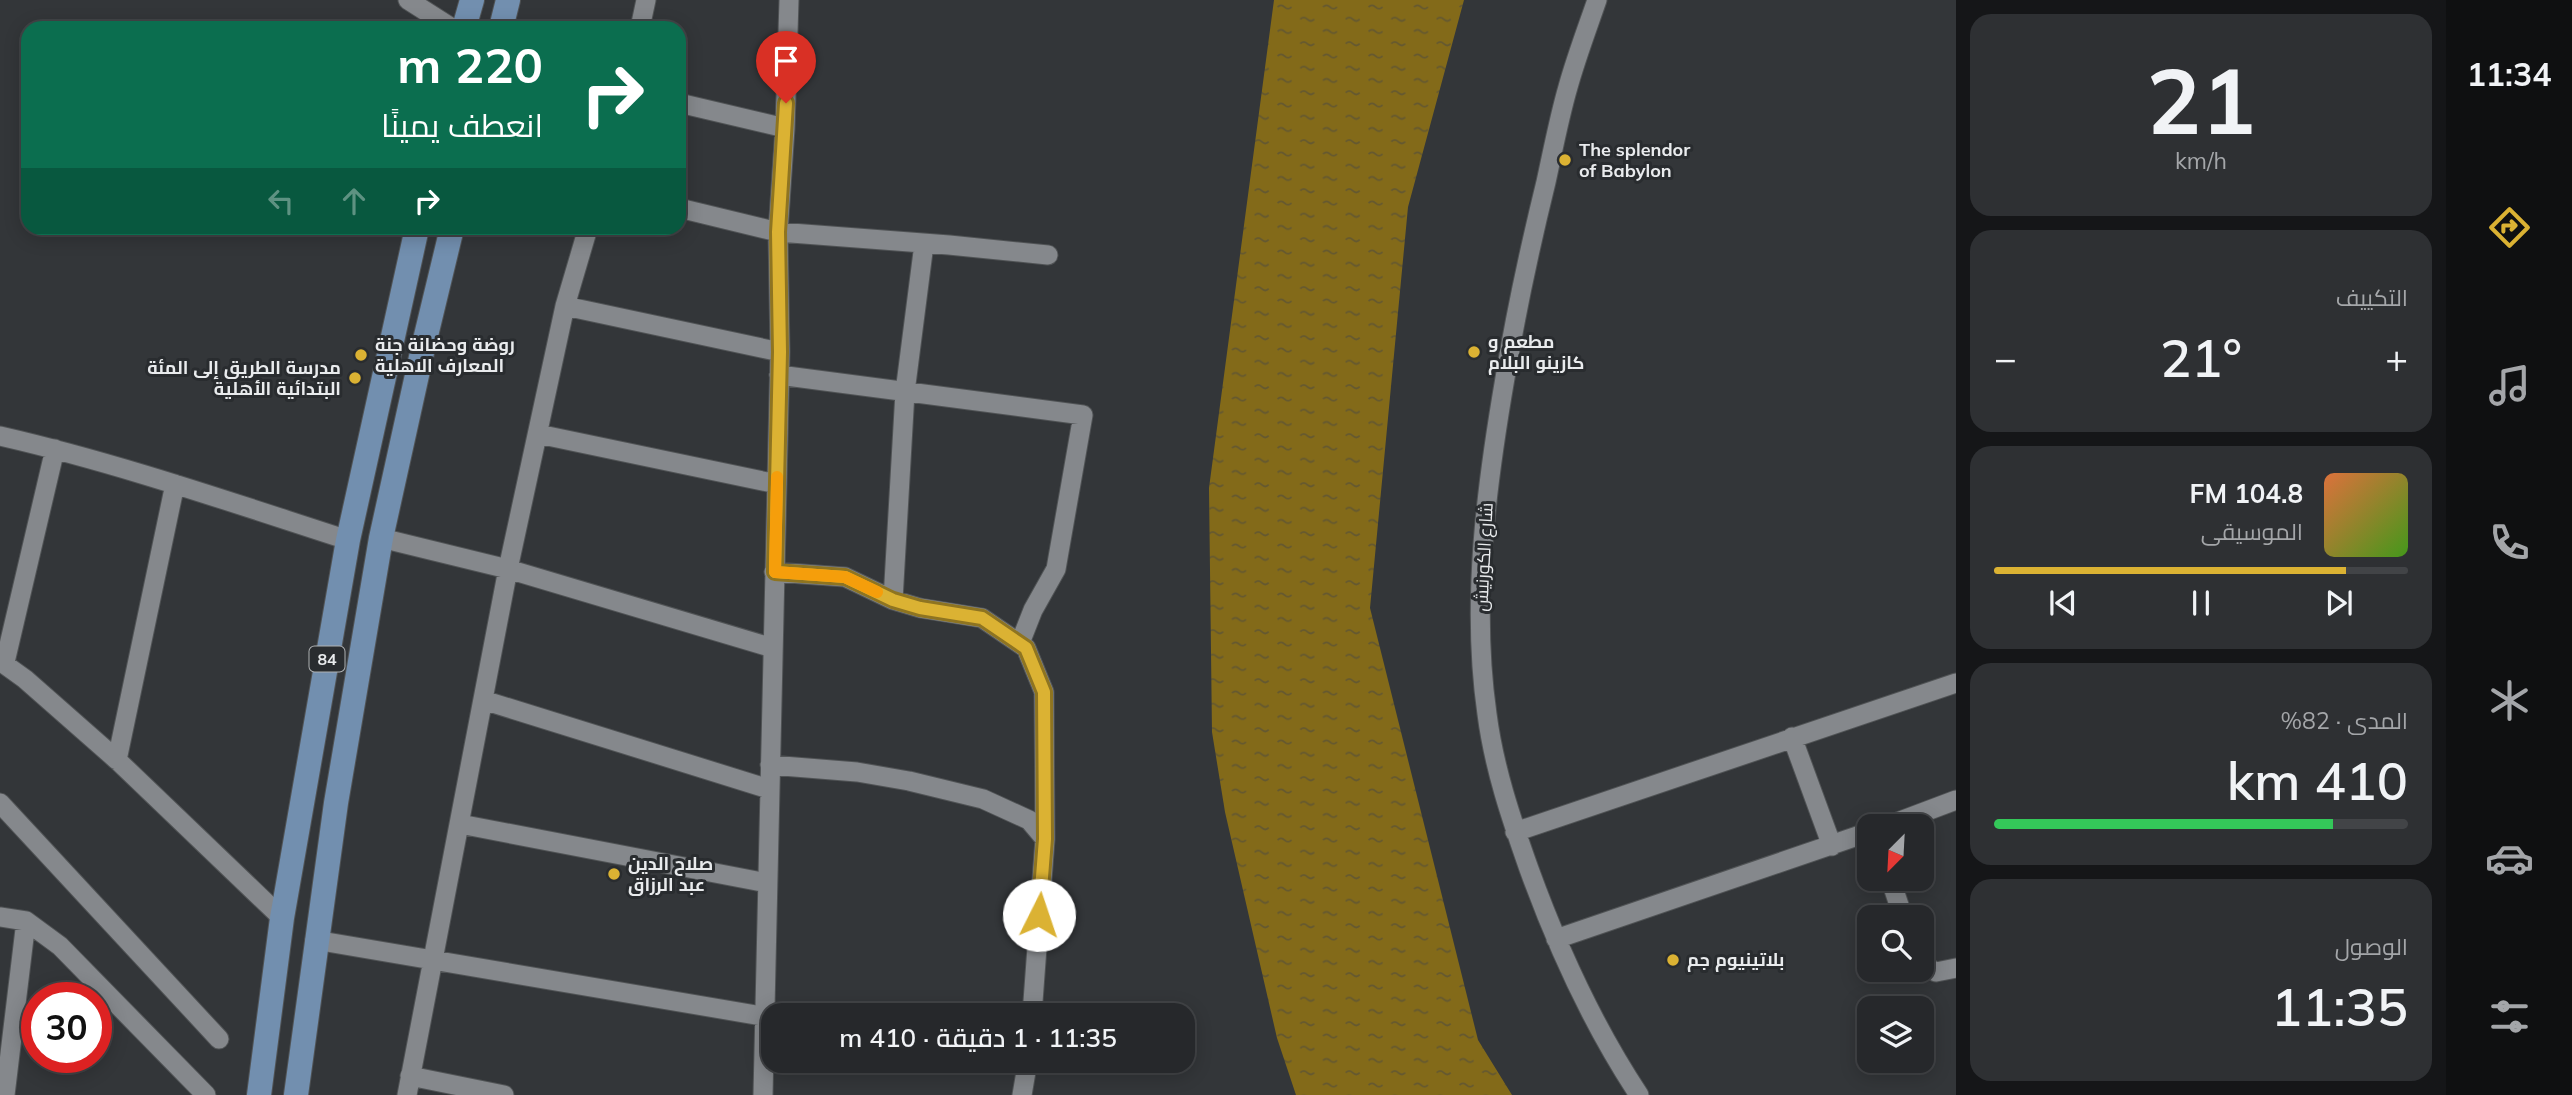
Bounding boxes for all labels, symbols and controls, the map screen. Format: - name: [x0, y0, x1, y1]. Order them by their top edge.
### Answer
- pin: [756, 31, 816, 103]
- text: 220 m: [397, 34, 543, 95]
- icon: arrive: [767, 42, 805, 80]
- text: 21: [2146, 43, 2256, 157]
- icon: right: [567, 49, 658, 140]
- text: 11:34: [2467, 54, 2551, 94]
- text: انعطف يمينًا: [381, 105, 543, 145]
- place label: The splendor of Babylon: [1579, 138, 1691, 182]
- text: km/h: [2175, 146, 2227, 175]
- marker: The splendor of Babylon: [1557, 152, 1573, 168]
- icon: left: [262, 182, 300, 220]
- icon: ahead: [335, 182, 373, 220]
- icon: right: [408, 182, 446, 220]
- icon: directions: [2485, 203, 2534, 252]
- text: التكييف: [2336, 283, 2408, 312]
- text: 21°: [2160, 325, 2242, 390]
- place label: مطعم و كازينو البلام: [1488, 330, 1584, 375]
- place label: روضة وحضانة جنة المعارف الاهلية: [375, 333, 515, 377]
- text: −: [1994, 334, 2017, 382]
- text: +: [2385, 334, 2408, 382]
- marker: مطعم و كازينو البلام: [1466, 344, 1482, 360]
- marker: روضة وحضانة جنة المعارف الاهلية: [353, 347, 369, 363]
- place label: مدرسة الطريق إلى المئة البتدائية الأهلية: [147, 356, 341, 400]
- icon: music: [2485, 361, 2534, 410]
- marker: مدرسة الطريق إلى المئة البتدائية الأهلية: [347, 370, 363, 386]
- text: 104.8 FM: [2190, 477, 2303, 510]
- street label: شارع الكورنيش: [1469, 502, 1499, 612]
- text: الموسيقى: [2201, 517, 2303, 546]
- icon: phone: [2485, 518, 2534, 567]
- icon: previous: [2044, 584, 2082, 622]
- icon: pause: [2182, 584, 2220, 622]
- icon: next: [2320, 584, 2358, 622]
- road number: 84: [310, 646, 344, 672]
- icon: climate: [2485, 676, 2534, 725]
- text: المدى · 82%: [2281, 706, 2408, 735]
- text: 410 km: [2227, 748, 2408, 813]
- north arrow: [1857, 814, 1934, 891]
- map controls: [1857, 814, 1934, 1073]
- icon: car: [2485, 834, 2534, 883]
- place label: صلاح الدين عبد الرزاق: [628, 852, 713, 896]
- marker: صلاح الدين عبد الرزاق: [606, 866, 622, 882]
- position arrow: [1002, 878, 1076, 952]
- button: search: [1857, 905, 1934, 982]
- text: الوصول: [2335, 932, 2408, 961]
- place label: بلاتينيوم جم: [1687, 948, 1784, 972]
- marker: بلاتينيوم جم: [1665, 952, 1681, 968]
- text: 11:35: [2271, 974, 2408, 1039]
- speed limit sign: 30: [21, 982, 112, 1073]
- icon: filters: [2485, 992, 2534, 1041]
- button: layers: [1857, 996, 1934, 1073]
- text: 11:35 · 1 دقيقة · 410 m: [839, 1021, 1117, 1054]

